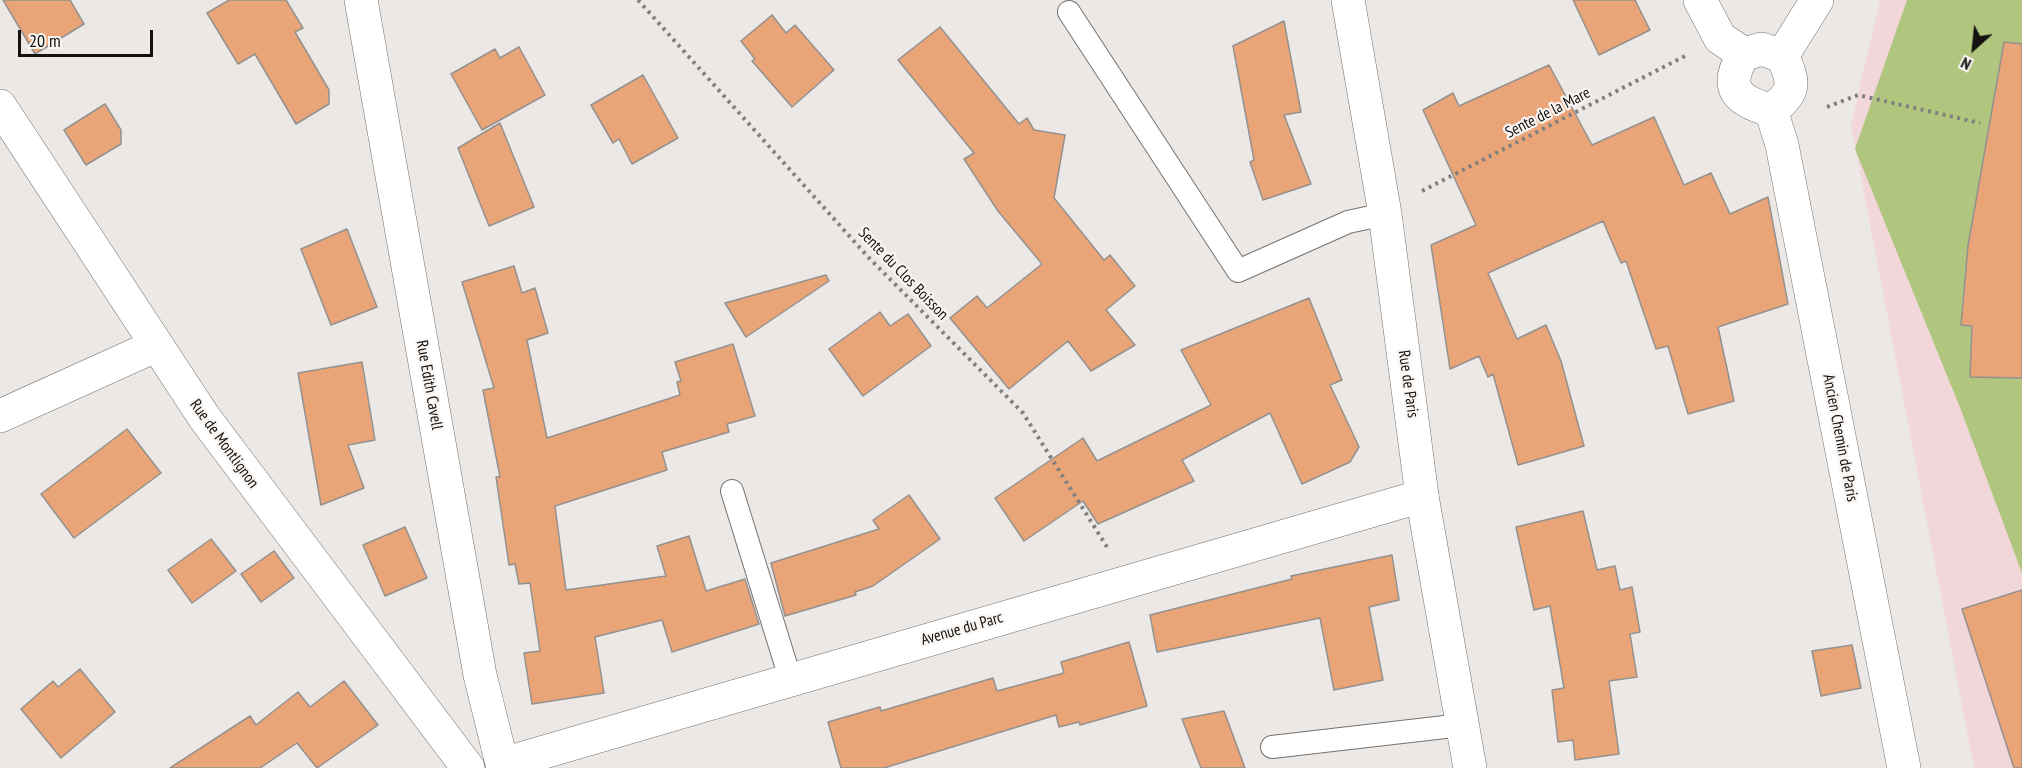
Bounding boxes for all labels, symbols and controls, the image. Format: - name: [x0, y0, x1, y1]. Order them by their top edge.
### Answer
- scale bar: [21, 18, 156, 56]
- north arrow: [1944, 18, 2004, 78]
- text: 20 m: [29, 29, 61, 52]
- text: N: [1957, 53, 1974, 75]
- street label: Sente de la Mare: [1502, 83, 1594, 143]
- street label: Sente du Clos Boisson: [854, 224, 952, 324]
- street label: Rue Edith Cavell: [412, 339, 446, 431]
- street label: Rue de Paris: [1394, 349, 1422, 419]
- street label: Ancien Chemin de Paris: [1818, 373, 1862, 503]
- street label: Rue de Montlignon: [185, 396, 263, 492]
- street label: Avenue du Parc: [919, 608, 1005, 650]

